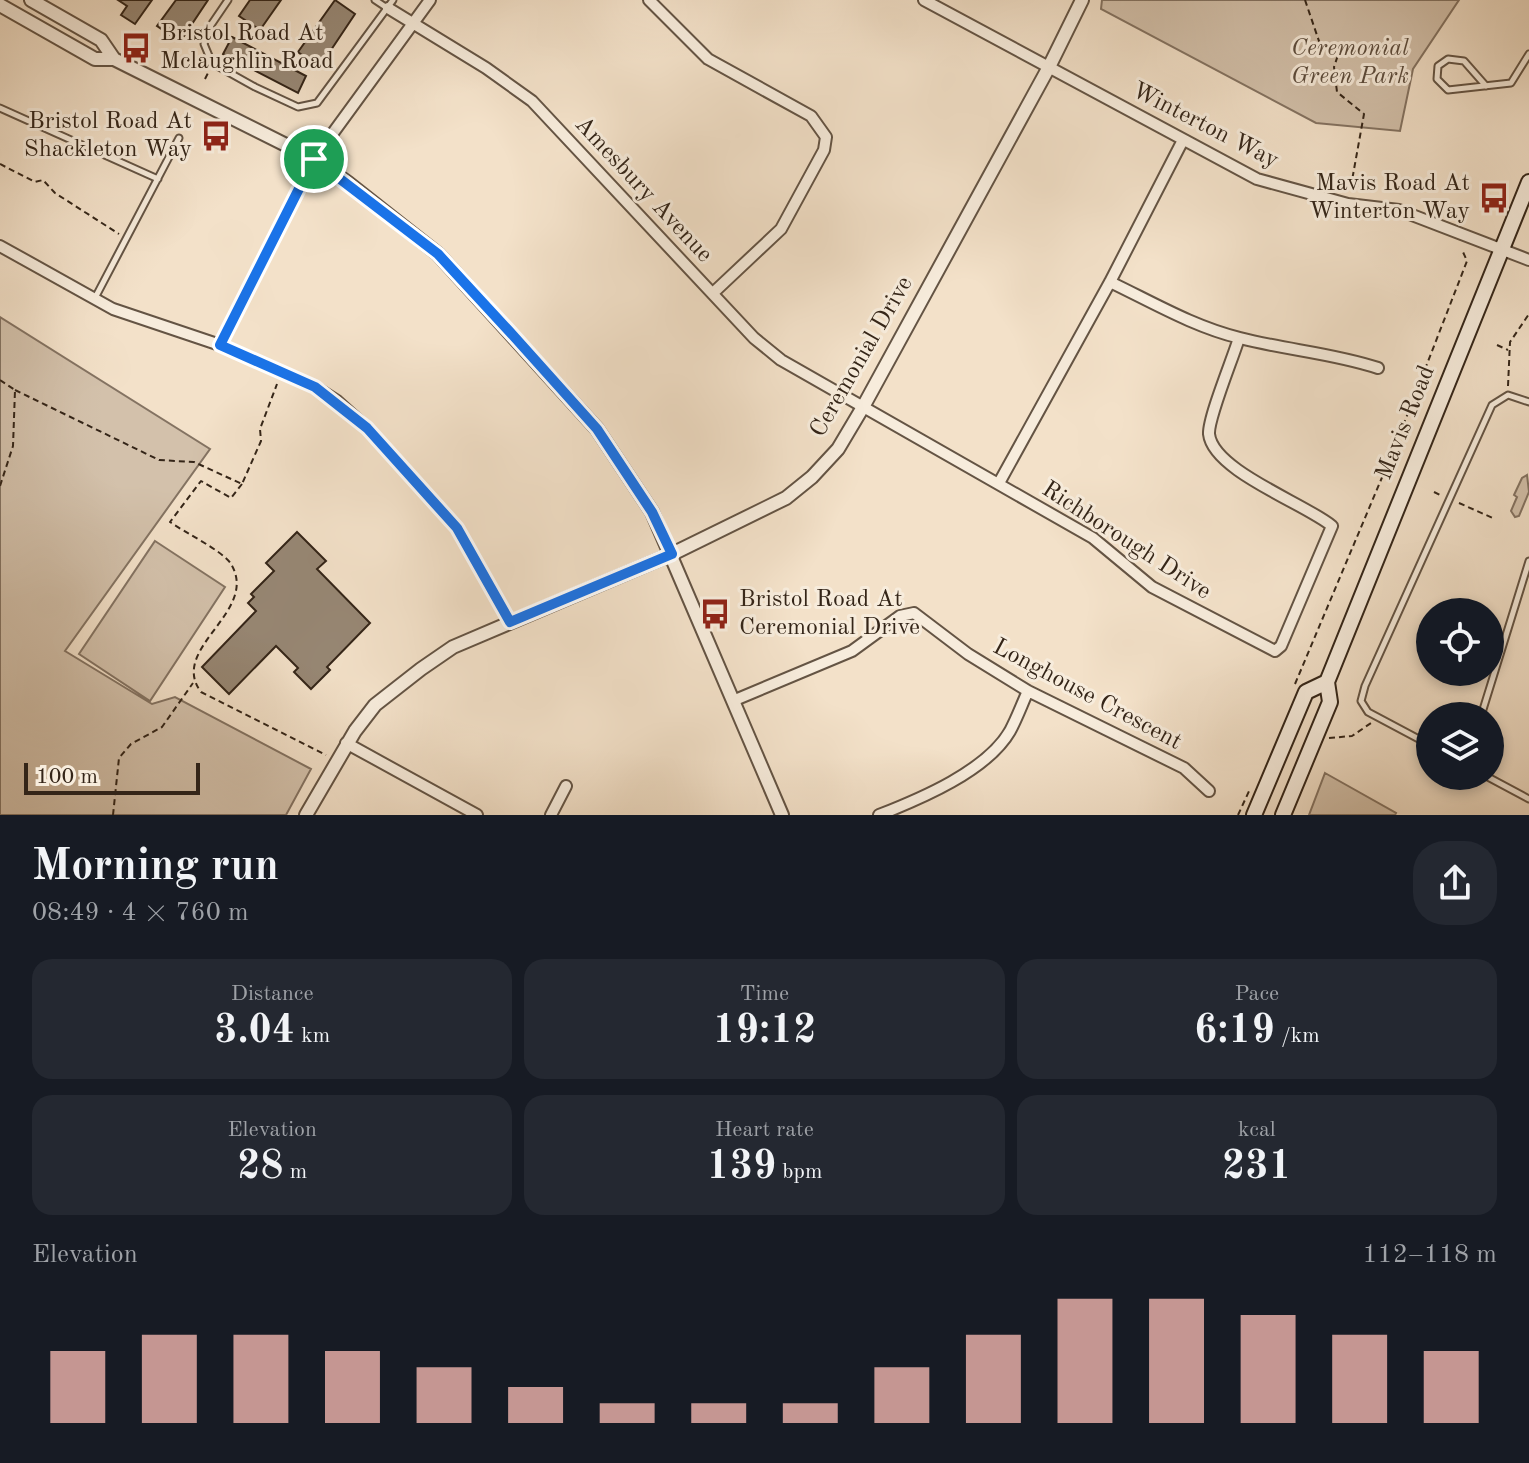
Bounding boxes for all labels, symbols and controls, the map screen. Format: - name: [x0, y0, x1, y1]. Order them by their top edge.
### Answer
- place label: Bristol Road At Mclaughlin Road: [160, 22, 334, 74]
- bus stop icon: Bristol Road At Mclaughlin Road: [119, 31, 153, 65]
- park label: Ceremonial Green Park: [1291, 37, 1409, 89]
- street label: Winterton Way: [1128, 79, 1283, 173]
- place label: Bristol Road At Shackleton Way: [24, 110, 192, 162]
- street label: Amesbury Avenue: [570, 113, 716, 267]
- bus stop icon: Bristol Road At Shackleton Way: [199, 119, 233, 153]
- pin: [280, 125, 348, 193]
- icon: arrive: [292, 137, 336, 181]
- place label: Mavis Road At Winterton Way: [1309, 172, 1470, 224]
- bus stop icon: Mavis Road At Winterton Way: [1477, 181, 1511, 215]
- street label: Ceremonial Drive: [806, 273, 918, 441]
- street label: Mavis Road: [1372, 362, 1440, 484]
- street label: Richborough Drive: [1037, 477, 1215, 605]
- place label: Bristol Road At Ceremonial Drive: [739, 588, 920, 640]
- bus stop icon: Bristol Road At Ceremonial Drive: [698, 597, 732, 631]
- map controls: [1416, 598, 1504, 790]
- button: locate: [1416, 598, 1504, 686]
- street label: Longhouse Crescent: [989, 635, 1185, 755]
- button: layers: [1416, 702, 1504, 790]
- scale bar: [24, 759, 200, 795]
- text: 100 m: [36, 766, 98, 788]
- button: share: [1413, 841, 1497, 925]
- text: Morning run: [32, 845, 279, 889]
- text: 08:49 · 4 × 760 m: [32, 900, 249, 926]
- text: Distance: [231, 983, 314, 1005]
- text: Time: [740, 983, 789, 1005]
- text: Pace: [1235, 983, 1279, 1005]
- text: 3.04: [214, 1012, 295, 1052]
- text: 19:12: [712, 1012, 816, 1052]
- text: 6:19: [1194, 1012, 1275, 1052]
- text: km: [295, 1025, 330, 1047]
- text: /km: [1275, 1025, 1320, 1047]
- text: Elevation: [227, 1119, 317, 1141]
- text: Heart rate: [715, 1119, 814, 1141]
- text: kcal: [1238, 1119, 1276, 1141]
- text: 28: [237, 1148, 284, 1188]
- text: 139: [707, 1148, 776, 1188]
- text: 231: [1222, 1148, 1292, 1188]
- text: m: [284, 1161, 307, 1183]
- text: bpm: [776, 1161, 822, 1183]
- text: Elevation: [32, 1242, 138, 1268]
- text: 112–118 m: [1362, 1242, 1497, 1268]

